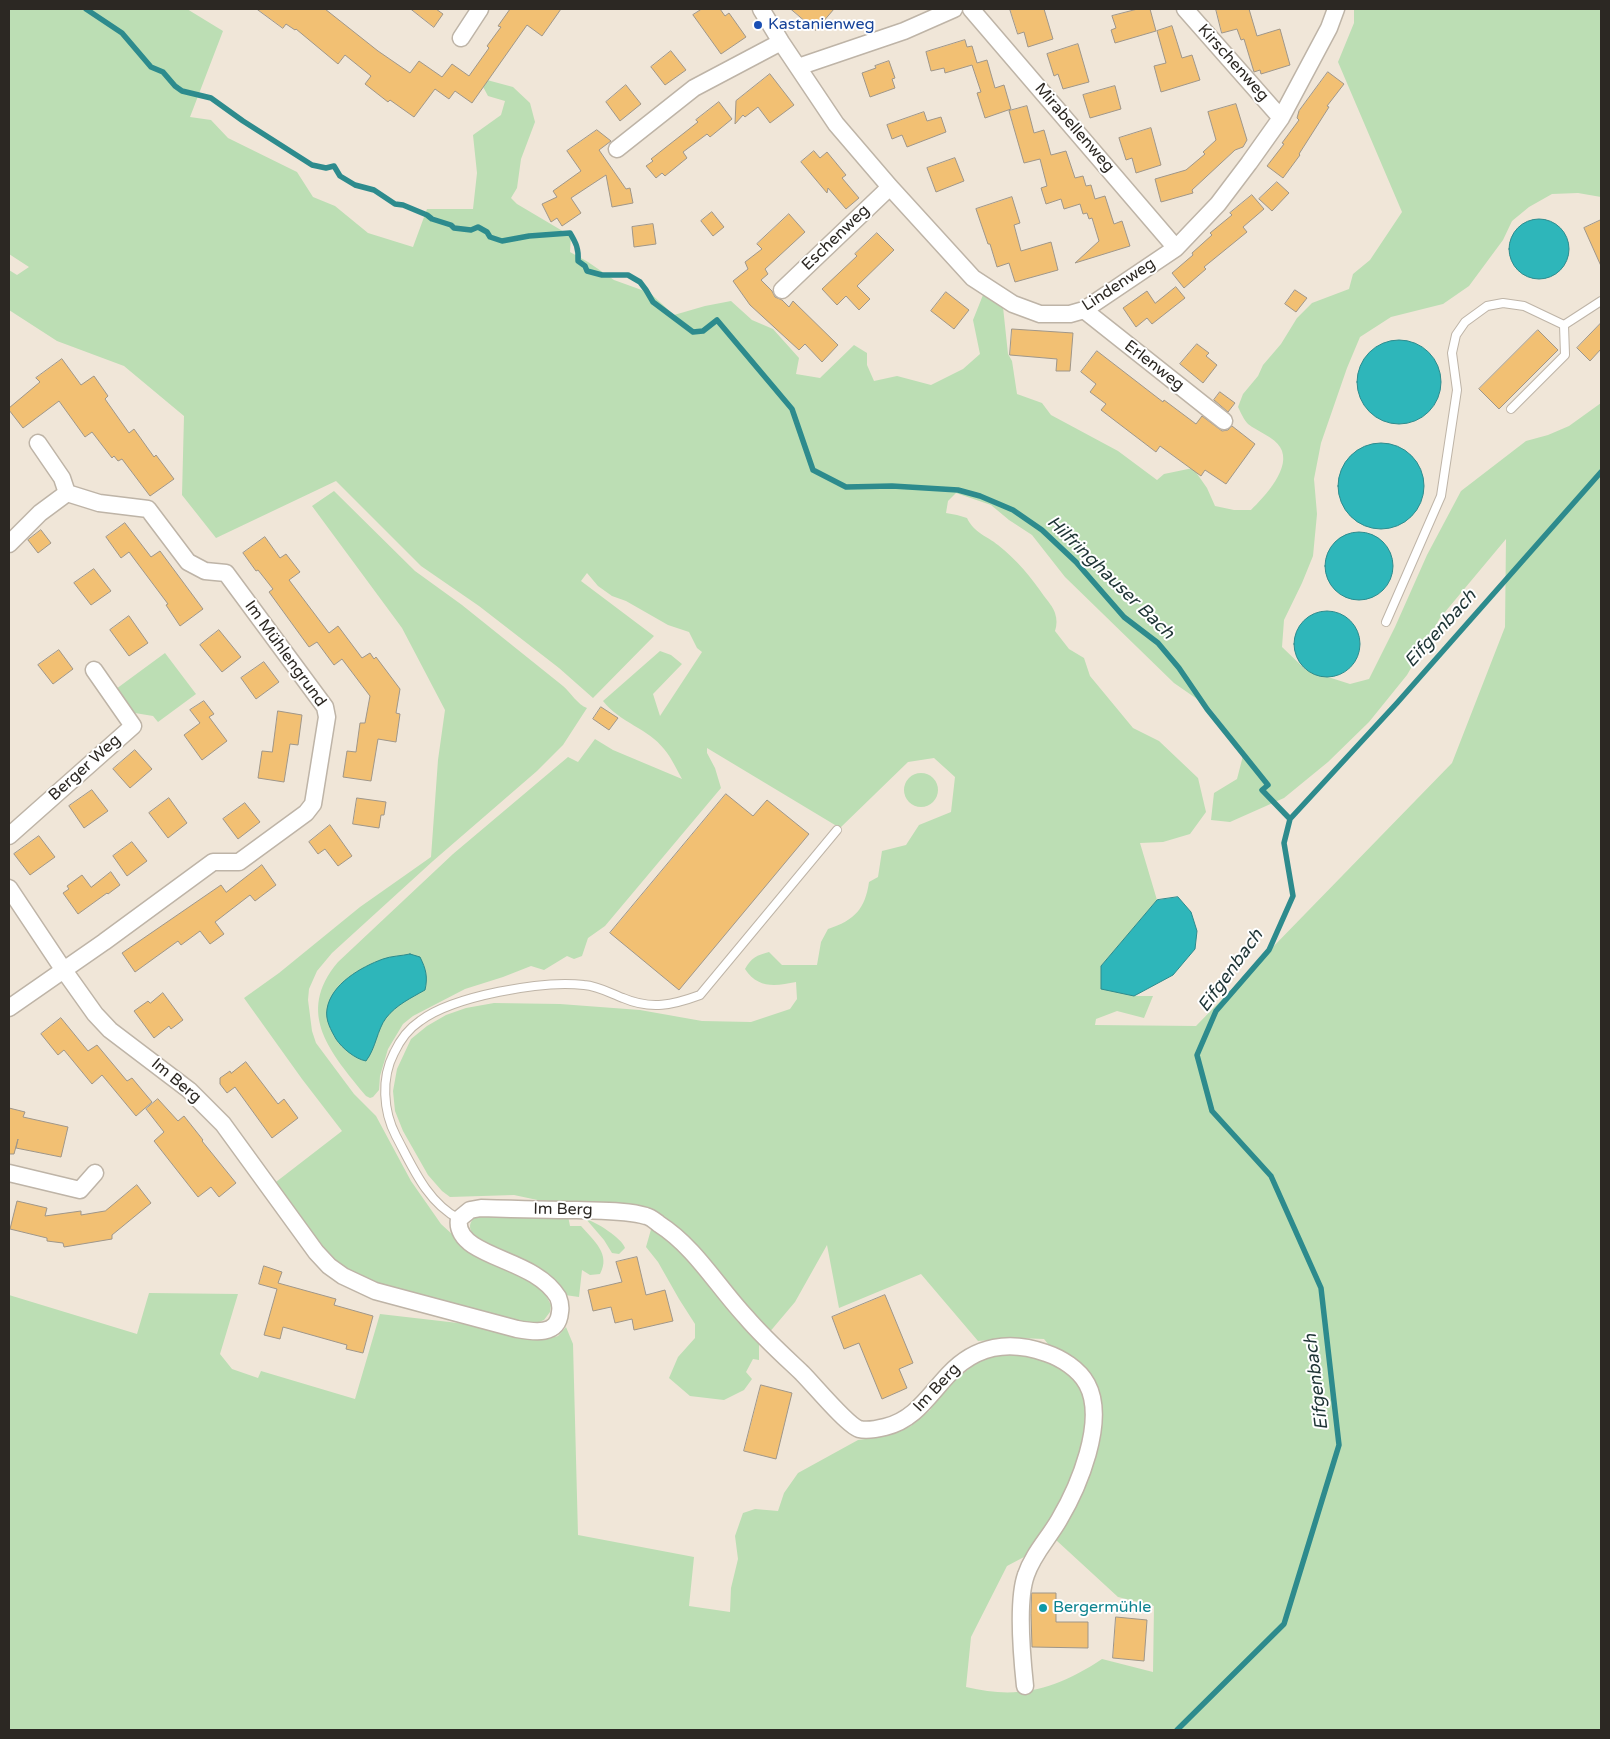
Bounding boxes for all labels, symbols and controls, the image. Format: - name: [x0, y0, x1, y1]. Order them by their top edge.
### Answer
- place label: Kastanienweg: [768, 15, 875, 35]
- marker: Kastanienweg: [752, 19, 764, 31]
- street label: Kirschenweg: [1193, 20, 1273, 106]
- street label: Mirabellenweg: [1030, 79, 1118, 177]
- street label: Eschenweg: [798, 201, 874, 275]
- street label: Lindenweg: [1079, 254, 1159, 316]
- street label: Erlenweg: [1120, 337, 1188, 395]
- water label: Hilfringhauser Bach: [1042, 512, 1178, 644]
- water label: Eifgenbach: [1401, 586, 1481, 672]
- street label: Im Mühlengrund: [240, 597, 330, 711]
- street label: Berger Weg: [45, 731, 125, 805]
- water label: Eifgenbach: [1194, 925, 1268, 1017]
- street label: Im Berg: [147, 1055, 205, 1107]
- street label: Im Berg: [533, 1200, 593, 1220]
- water label: Eifgenbach: [1300, 1333, 1334, 1431]
- street label: Im Berg: [910, 1360, 964, 1416]
- place label: Bergermühle: [1053, 1598, 1151, 1618]
- marker: Bergermühle: [1037, 1602, 1049, 1614]

